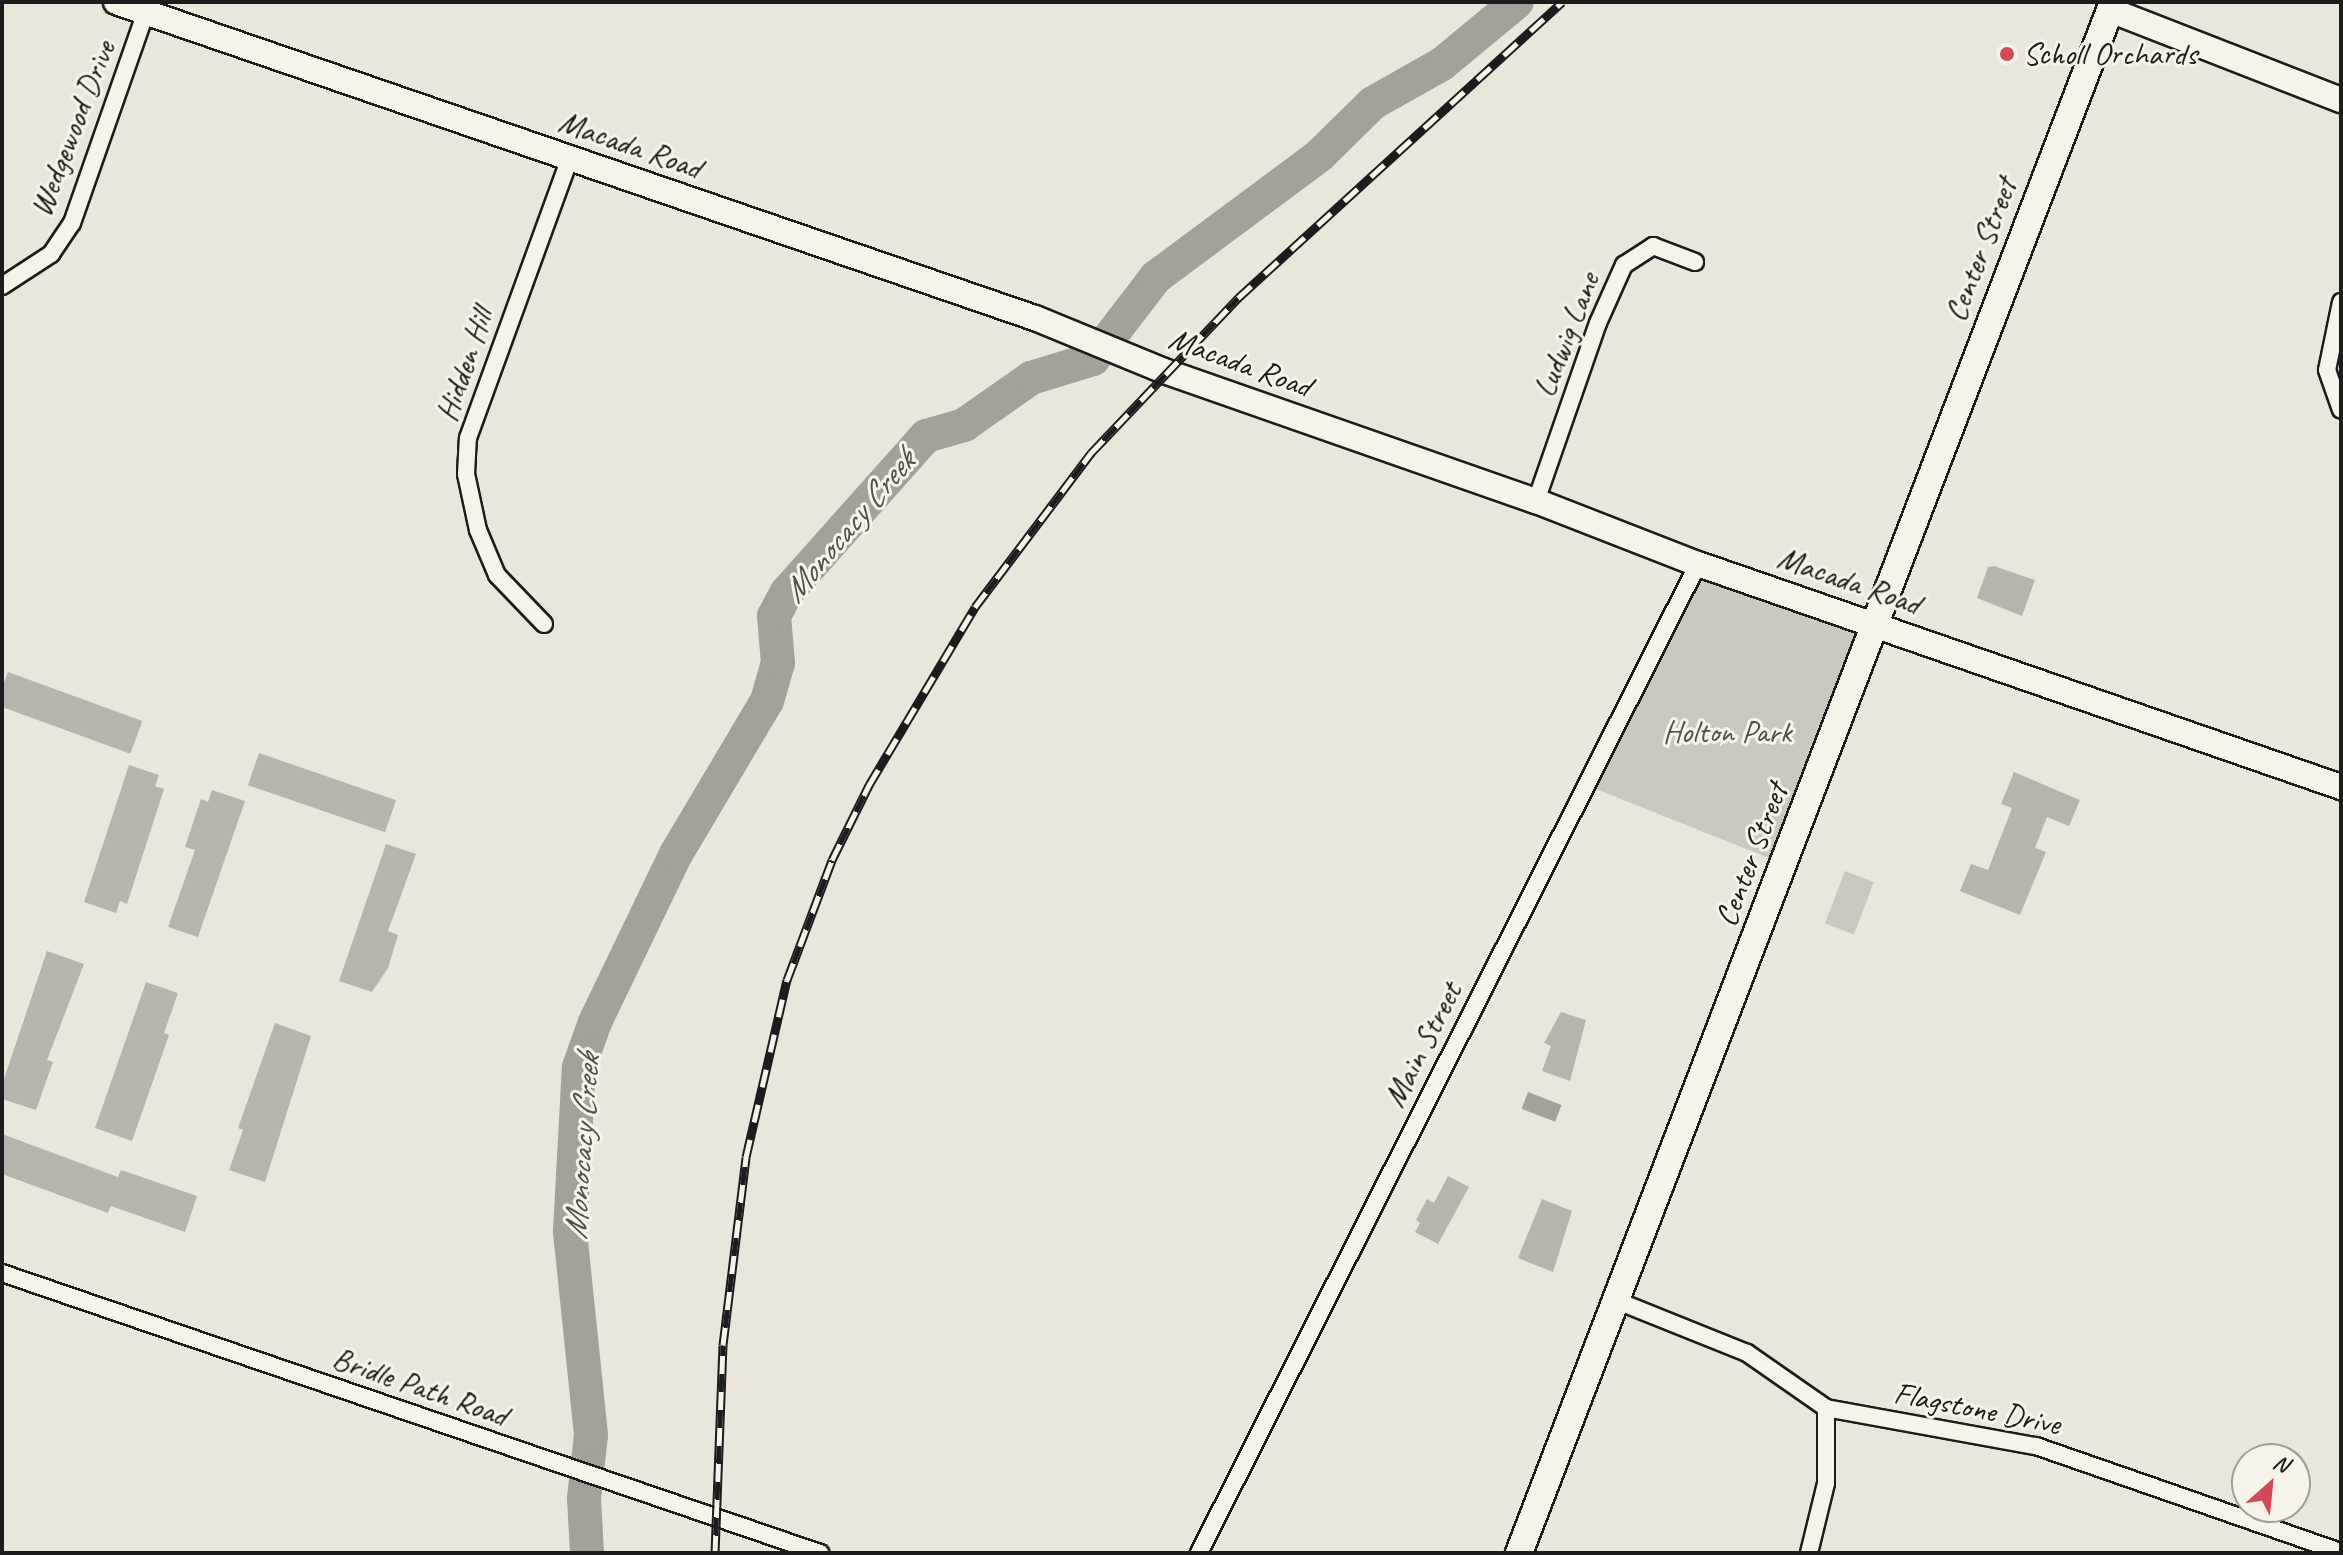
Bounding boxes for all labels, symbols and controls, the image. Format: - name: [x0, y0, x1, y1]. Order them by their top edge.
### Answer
- place label: Scholl Orchards: [2023, 35, 2196, 73]
- street label: Wedgewood Drive: [22, 36, 124, 222]
- marker: Scholl Orchards: [1998, 45, 2016, 63]
- street label: Macada Road: [554, 103, 706, 187]
- street label: Center Street: [1936, 173, 2026, 327]
- street label: Ludwig Lane: [1526, 267, 1608, 403]
- street label: Hidden Hill: [428, 303, 502, 427]
- street label: Macada Road: [1164, 320, 1316, 406]
- water label: Monocacy Creek: [773, 442, 923, 610]
- street label: Macada Road: [1773, 539, 1925, 623]
- park label: Holton Park: [1662, 713, 1792, 751]
- street label: Center Street: [1707, 778, 1797, 932]
- street label: Main Street: [1375, 976, 1471, 1114]
- water label: Monocacy Creek: [554, 1053, 608, 1241]
- street label: Bridle Path Road: [327, 1339, 513, 1435]
- street label: Flagstone Drive: [1891, 1374, 2063, 1444]
- north arrow: [2231, 1443, 2311, 1523]
- text: N: [2269, 1448, 2293, 1479]

